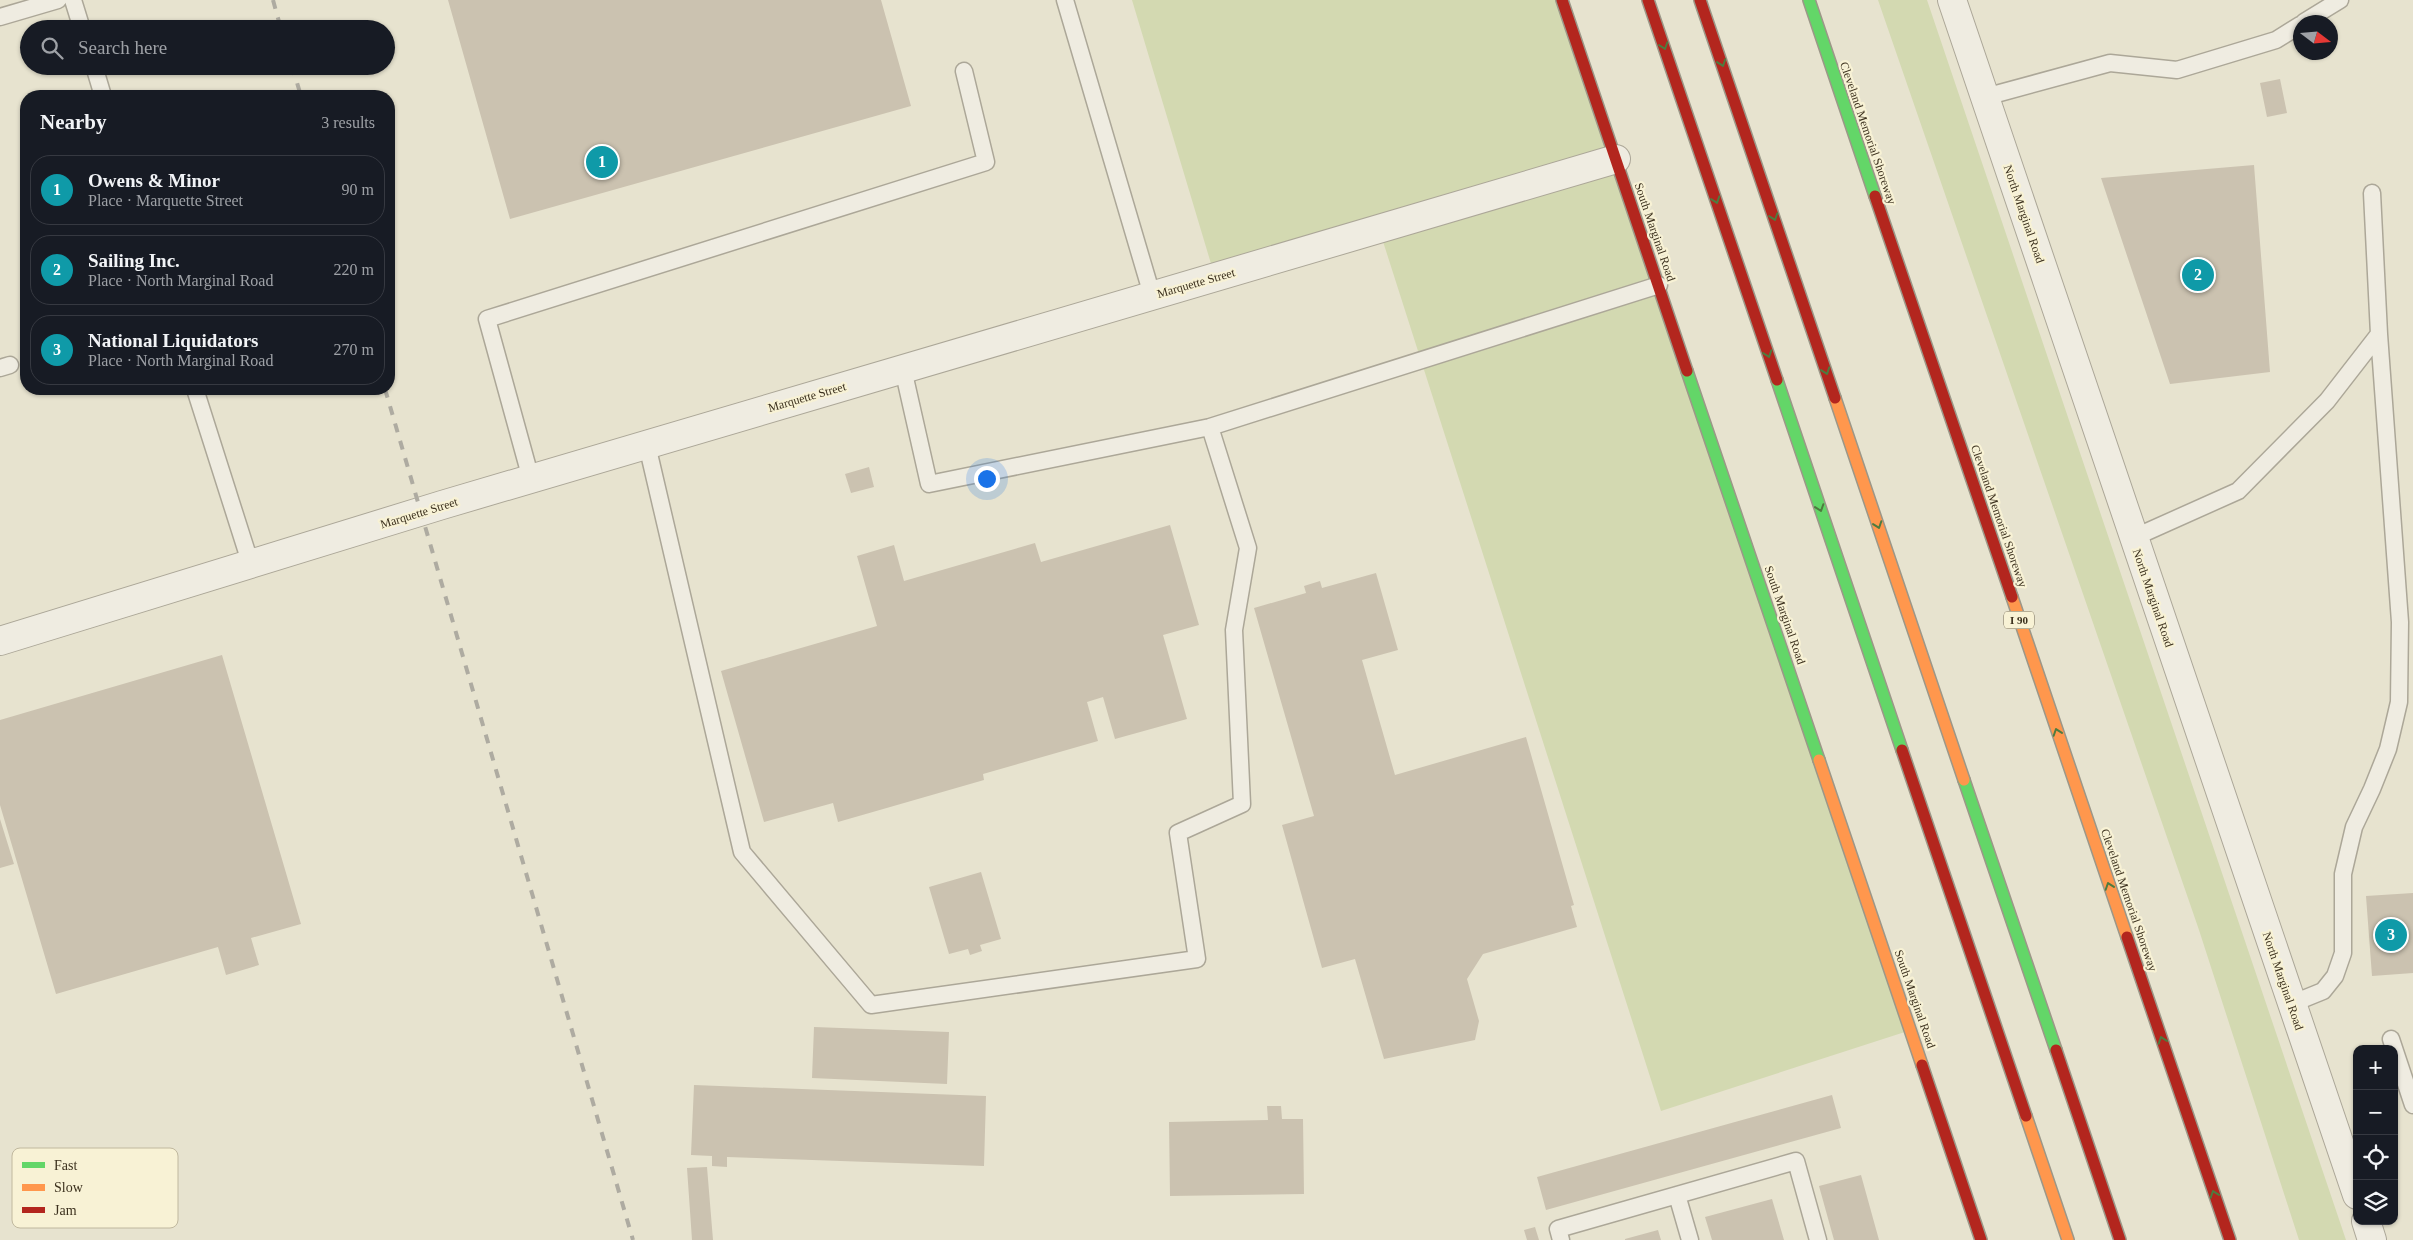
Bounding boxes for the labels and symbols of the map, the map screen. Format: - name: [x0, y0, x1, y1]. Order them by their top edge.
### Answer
- north arrow: [2293, 15, 2338, 60]
- one-way arrow: [1658, 41, 1668, 50]
- one-way arrow: [1716, 58, 1726, 66]
- street label: Cleveland Memorial Shoreway: [1837, 60, 1899, 206]
- pin: 1: [586, 143, 618, 181]
- street label: North Marginal Road: [2001, 163, 2047, 265]
- street label: South Marginal Road: [1632, 181, 1678, 283]
- one-way arrow: [1710, 195, 1720, 204]
- one-way arrow: [1768, 212, 1778, 220]
- pin: 2: [2182, 256, 2214, 294]
- street label: Marquette Street: [1155, 265, 1237, 301]
- one-way arrow: [1762, 349, 1772, 358]
- one-way arrow: [1820, 366, 1830, 374]
- street label: Marquette Street: [766, 379, 848, 415]
- street label: Cleveland Memorial Shoreway: [1968, 443, 2030, 589]
- your location: [974, 466, 1000, 492]
- street label: Marquette Street: [379, 494, 460, 531]
- one-way arrow: [1814, 503, 1824, 512]
- one-way arrow: [1872, 520, 1882, 528]
- street label: North Marginal Road: [2130, 547, 2176, 649]
- street label: South Marginal Road: [1762, 564, 1808, 666]
- road number: I 90: [2004, 612, 2034, 628]
- one-way arrow: [2053, 728, 2063, 737]
- street label: Cleveland Memorial Shoreway: [2098, 827, 2160, 973]
- one-way arrow: [2105, 882, 2115, 891]
- pin: 3: [2375, 916, 2407, 954]
- street label: North Marginal Road: [2260, 930, 2306, 1032]
- street label: South Marginal Road: [1892, 948, 1938, 1050]
- one-way arrow: [2157, 1036, 2167, 1045]
- legend: [12, 1148, 178, 1228]
- text: Fast: [54, 1158, 77, 1173]
- text: Slow: [54, 1180, 84, 1195]
- one-way arrow: [2210, 1190, 2220, 1199]
- text: Jam: [54, 1203, 77, 1218]

